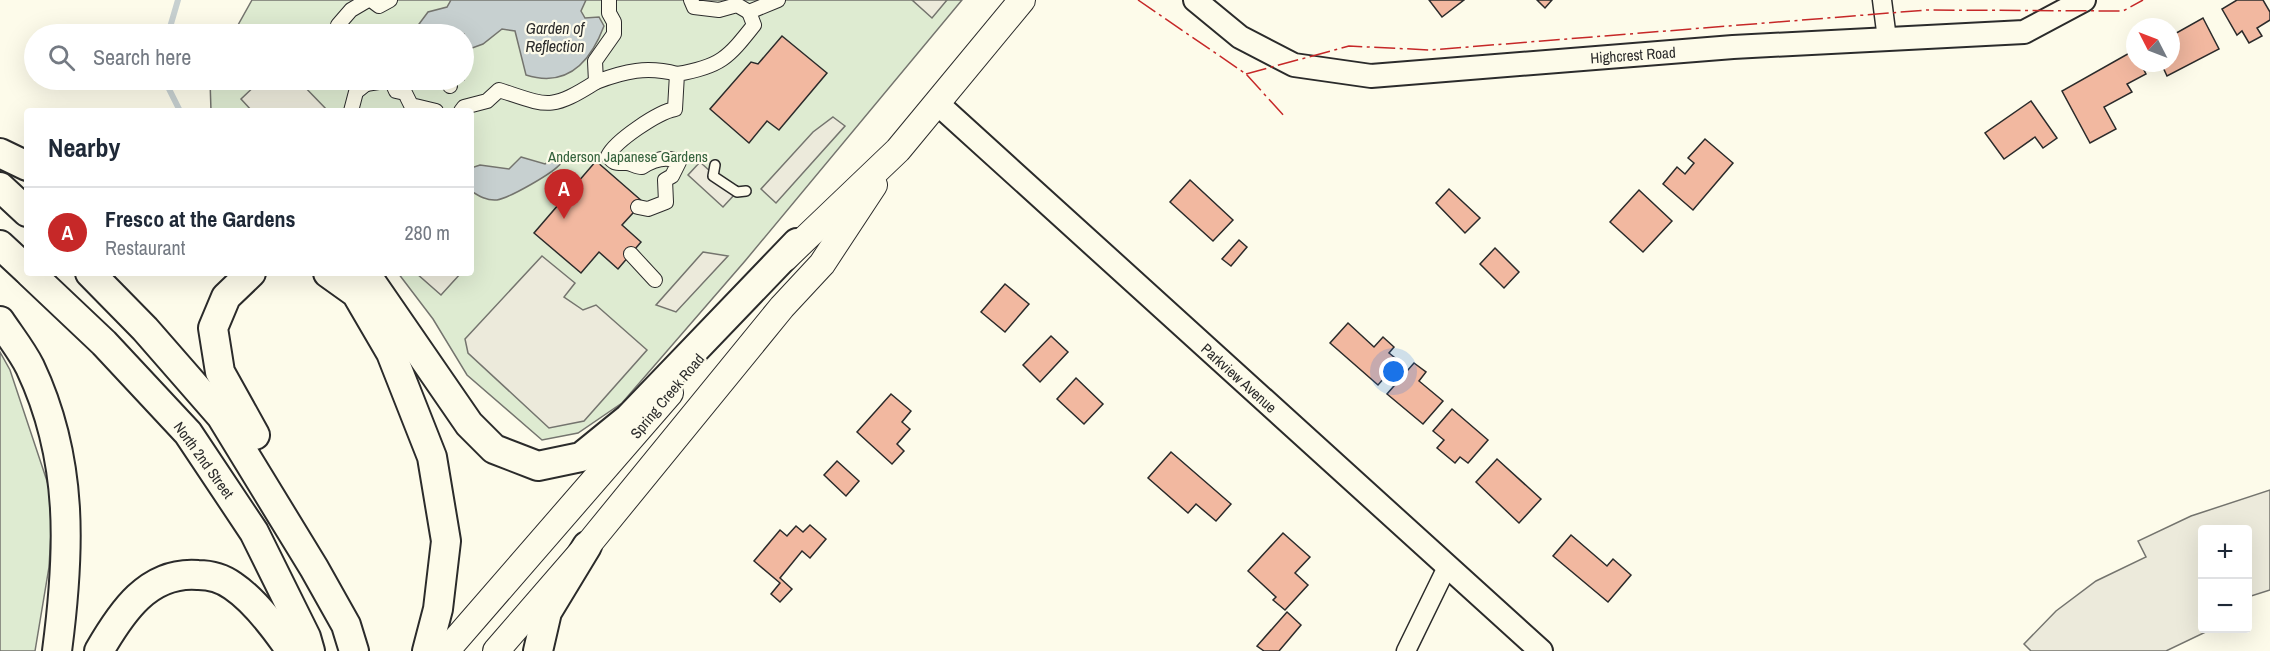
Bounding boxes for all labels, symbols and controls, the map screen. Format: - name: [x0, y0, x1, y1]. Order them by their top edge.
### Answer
- water label: Garden of Reflection: [525, 17, 586, 57]
- north arrow: [2126, 18, 2180, 72]
- search box: [24, 24, 474, 90]
- icon: search: [45, 41, 78, 74]
- text: Search here: [93, 42, 191, 72]
- street label: Highcrest Road: [1590, 42, 1676, 68]
- text: Nearby: [48, 130, 120, 165]
- park label: Anderson Japanese Gardens: [547, 146, 708, 167]
- pin: A: [544, 170, 584, 219]
- text: Fresco at the Gardens: [105, 204, 296, 234]
- text: A: [62, 219, 73, 246]
- text: 280 m: [404, 219, 450, 246]
- text: Restaurant: [105, 234, 185, 261]
- street label: Parkview Avenue: [1197, 338, 1281, 418]
- street label: Spring Creek Road: [625, 349, 709, 443]
- your location: [1379, 357, 1408, 386]
- street label: North 2nd Street: [169, 417, 239, 503]
- map controls: [2198, 525, 2252, 633]
- button: +: [2198, 525, 2252, 579]
- button: −: [2198, 579, 2252, 633]

